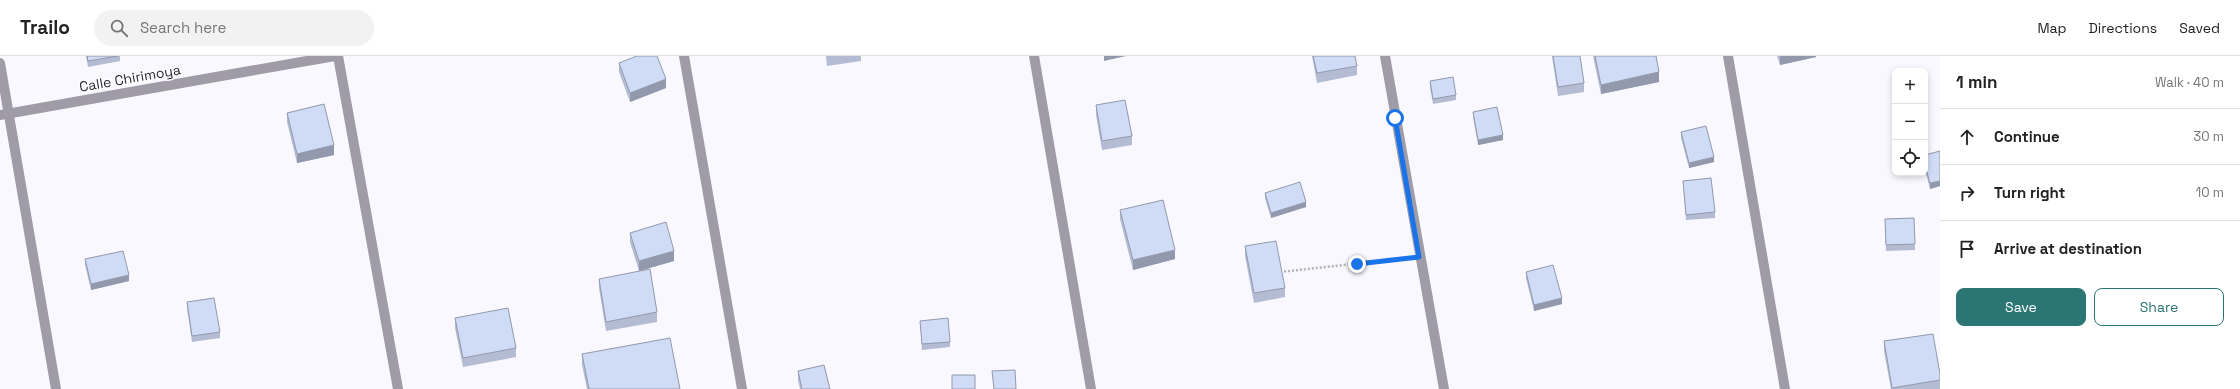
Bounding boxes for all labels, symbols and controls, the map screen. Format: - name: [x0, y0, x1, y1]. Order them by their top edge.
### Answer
- search box: [94, 10, 374, 46]
- text: Trailo: [20, 15, 70, 40]
- icon: search: [108, 17, 130, 39]
- text: Search here: [140, 18, 226, 37]
- text: Map: [2037, 19, 2067, 37]
- text: Directions: [2089, 19, 2157, 37]
- text: Saved: [2179, 19, 2220, 37]
- street label: Calle Chirimoya: [78, 60, 182, 96]
- map controls: [1892, 68, 1928, 176]
- button: +: [1892, 68, 1928, 104]
- text: 1 min: [1956, 71, 1998, 93]
- text: Walk · 40 m: [2155, 74, 2224, 91]
- button: −: [1892, 104, 1928, 140]
- route start: [1386, 109, 1404, 127]
- icon: ahead: [1956, 126, 1978, 148]
- text: Continue: [1994, 127, 2060, 146]
- text: 30 m: [2193, 128, 2224, 145]
- button: locate: [1892, 140, 1928, 176]
- icon: right: [1956, 182, 1978, 204]
- text: Turn right: [1994, 183, 2065, 202]
- text: 10 m: [2196, 184, 2224, 201]
- icon: arrive: [1956, 238, 1978, 260]
- text: Arrive at destination: [1994, 239, 2142, 258]
- route end: [1348, 255, 1366, 273]
- button: Save: [1956, 288, 2086, 326]
- button: Share: [2094, 288, 2224, 326]

